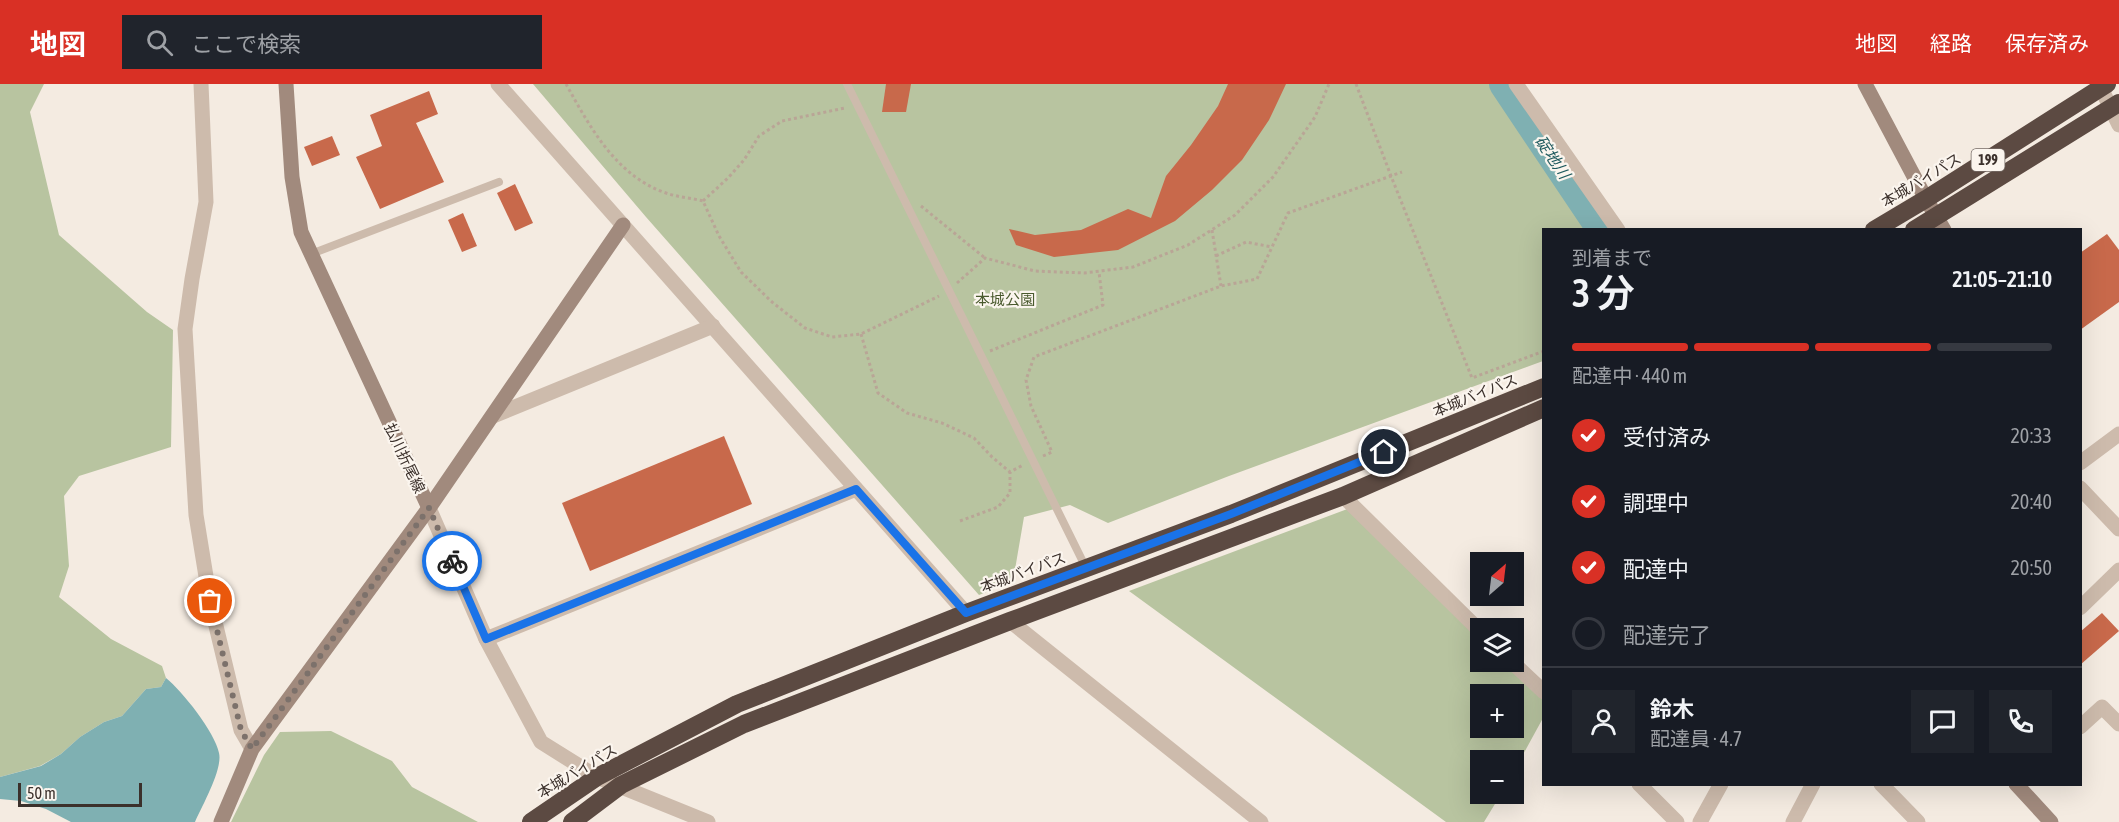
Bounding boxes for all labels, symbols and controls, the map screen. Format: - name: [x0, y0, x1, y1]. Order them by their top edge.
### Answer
- search box: [122, 15, 542, 69]
- icon: search: [143, 26, 176, 59]
- text: 地図: [30, 28, 86, 60]
- text: ここで検索: [191, 31, 301, 57]
- text: 地図: [1855, 31, 1897, 55]
- text: 経路: [1930, 31, 1972, 55]
- text: 保存済み: [2005, 31, 2089, 55]
- water label: 碇地川: [1532, 132, 1575, 184]
- road number: 199: [1972, 149, 2004, 171]
- street label: 本城バイパス: [1878, 150, 1964, 210]
- text: 到着まで: [1572, 246, 1652, 269]
- text: 21:05–21:10: [1952, 266, 2052, 292]
- text: 3 分: [1572, 271, 1635, 315]
- park label: 本城公園: [975, 291, 1035, 308]
- text: 配達中 · 440 m: [1572, 364, 1687, 387]
- street label: 本城バイパス: [1430, 370, 1520, 420]
- icon: check: [1572, 419, 1605, 452]
- street label: 払川折尾線: [381, 420, 429, 496]
- text: 受付済み: [1623, 424, 1711, 450]
- text: 20:33: [2010, 424, 2052, 447]
- pin: [1358, 426, 1409, 477]
- icon: home: [1367, 435, 1400, 468]
- icon: check: [1572, 485, 1605, 518]
- text: 調理中: [1623, 490, 1689, 516]
- text: 20:40: [2010, 490, 2052, 513]
- courier: [422, 531, 482, 591]
- icon: bike: [436, 545, 469, 578]
- street label: 本城バイパス: [978, 549, 1068, 595]
- icon: check: [1572, 551, 1605, 584]
- north arrow: [1470, 552, 1524, 606]
- map controls: [1470, 552, 1524, 804]
- text: 配達中: [1623, 556, 1689, 582]
- text: 20:50: [2010, 556, 2052, 579]
- pin: [184, 575, 235, 626]
- icon: bag: [193, 584, 226, 617]
- button: layers: [1470, 618, 1524, 672]
- text: 配達完了: [1623, 622, 1711, 648]
- button: +: [1470, 684, 1524, 738]
- button: person: [1572, 690, 1635, 753]
- button: chat: [1911, 690, 1974, 753]
- button: phone: [1989, 690, 2052, 753]
- text: 鈴木: [1650, 696, 1694, 722]
- text: 配達員 · 4.7: [1650, 727, 1742, 750]
- street label: 本城バイパス: [534, 741, 620, 801]
- button: −: [1470, 750, 1524, 804]
- scale bar: [18, 780, 142, 808]
- text: 50 m: [27, 784, 56, 802]

